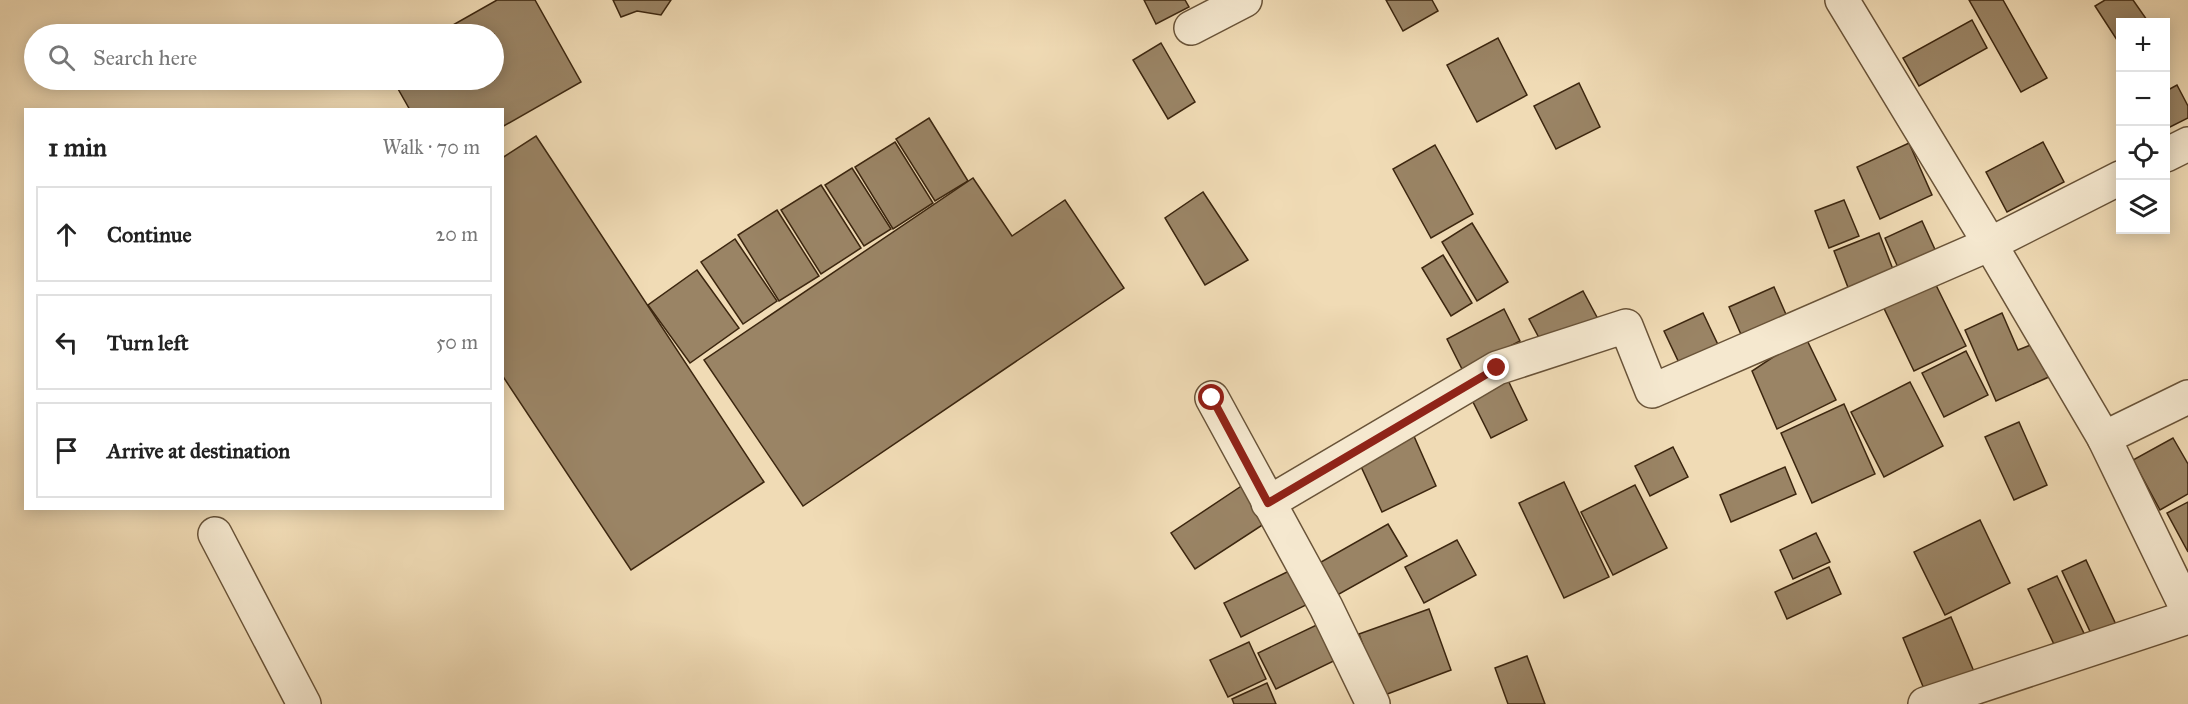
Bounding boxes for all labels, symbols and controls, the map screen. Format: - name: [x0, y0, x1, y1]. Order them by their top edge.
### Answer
- map controls: [2116, 18, 2170, 234]
- button: +: [2116, 18, 2170, 72]
- search box: [24, 24, 504, 90]
- icon: search: [45, 41, 78, 74]
- text: Search here: [93, 44, 197, 71]
- button: −: [2116, 72, 2170, 126]
- button: locate: [2116, 126, 2170, 180]
- text: 1 min: [48, 131, 107, 163]
- text: Walk · 70 m: [382, 135, 480, 159]
- button: layers: [2116, 180, 2170, 234]
- icon: ahead: [50, 218, 83, 251]
- text: Continue: [107, 221, 192, 248]
- text: 20 m: [435, 222, 478, 246]
- icon: left: [50, 326, 83, 359]
- text: Turn left: [107, 329, 189, 356]
- text: 50 m: [436, 330, 478, 354]
- route end: [1483, 354, 1509, 380]
- route start: [1198, 384, 1224, 410]
- icon: arrive: [50, 434, 83, 467]
- text: Arrive at destination: [107, 437, 290, 464]

